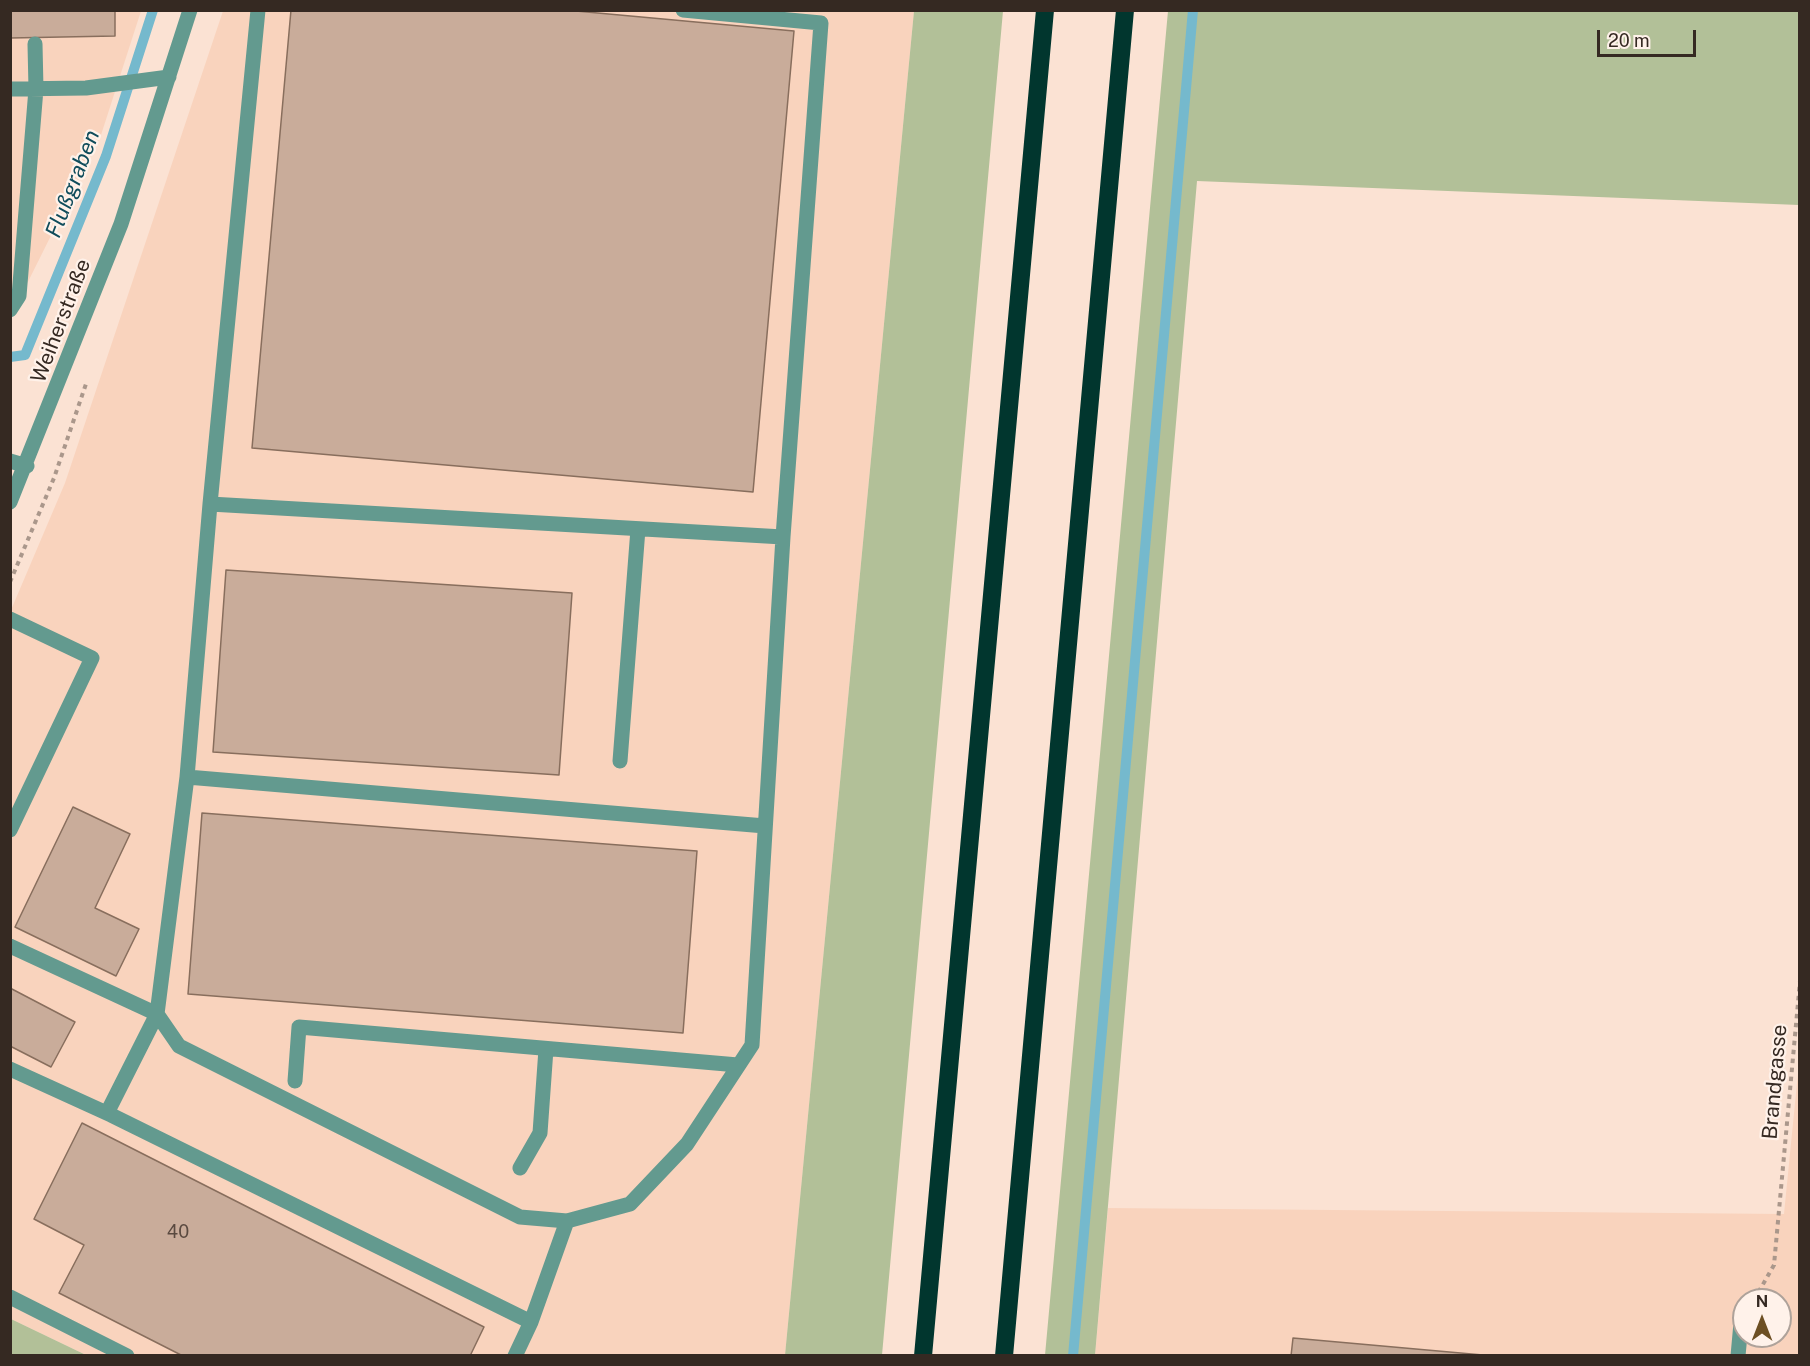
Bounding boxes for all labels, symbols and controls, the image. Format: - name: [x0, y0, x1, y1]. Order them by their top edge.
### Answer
- scale bar: [1600, 18, 1699, 56]
- text: 20 m: [1608, 30, 1650, 51]
- water label: Flußgraben: [40, 126, 106, 242]
- street label: Weiherstraße: [26, 255, 96, 387]
- street label: Brandgasse: [1757, 1023, 1793, 1141]
- house number: 40: [167, 1221, 189, 1243]
- north arrow: [1732, 1288, 1792, 1348]
- text: N: [1756, 1292, 1768, 1311]

